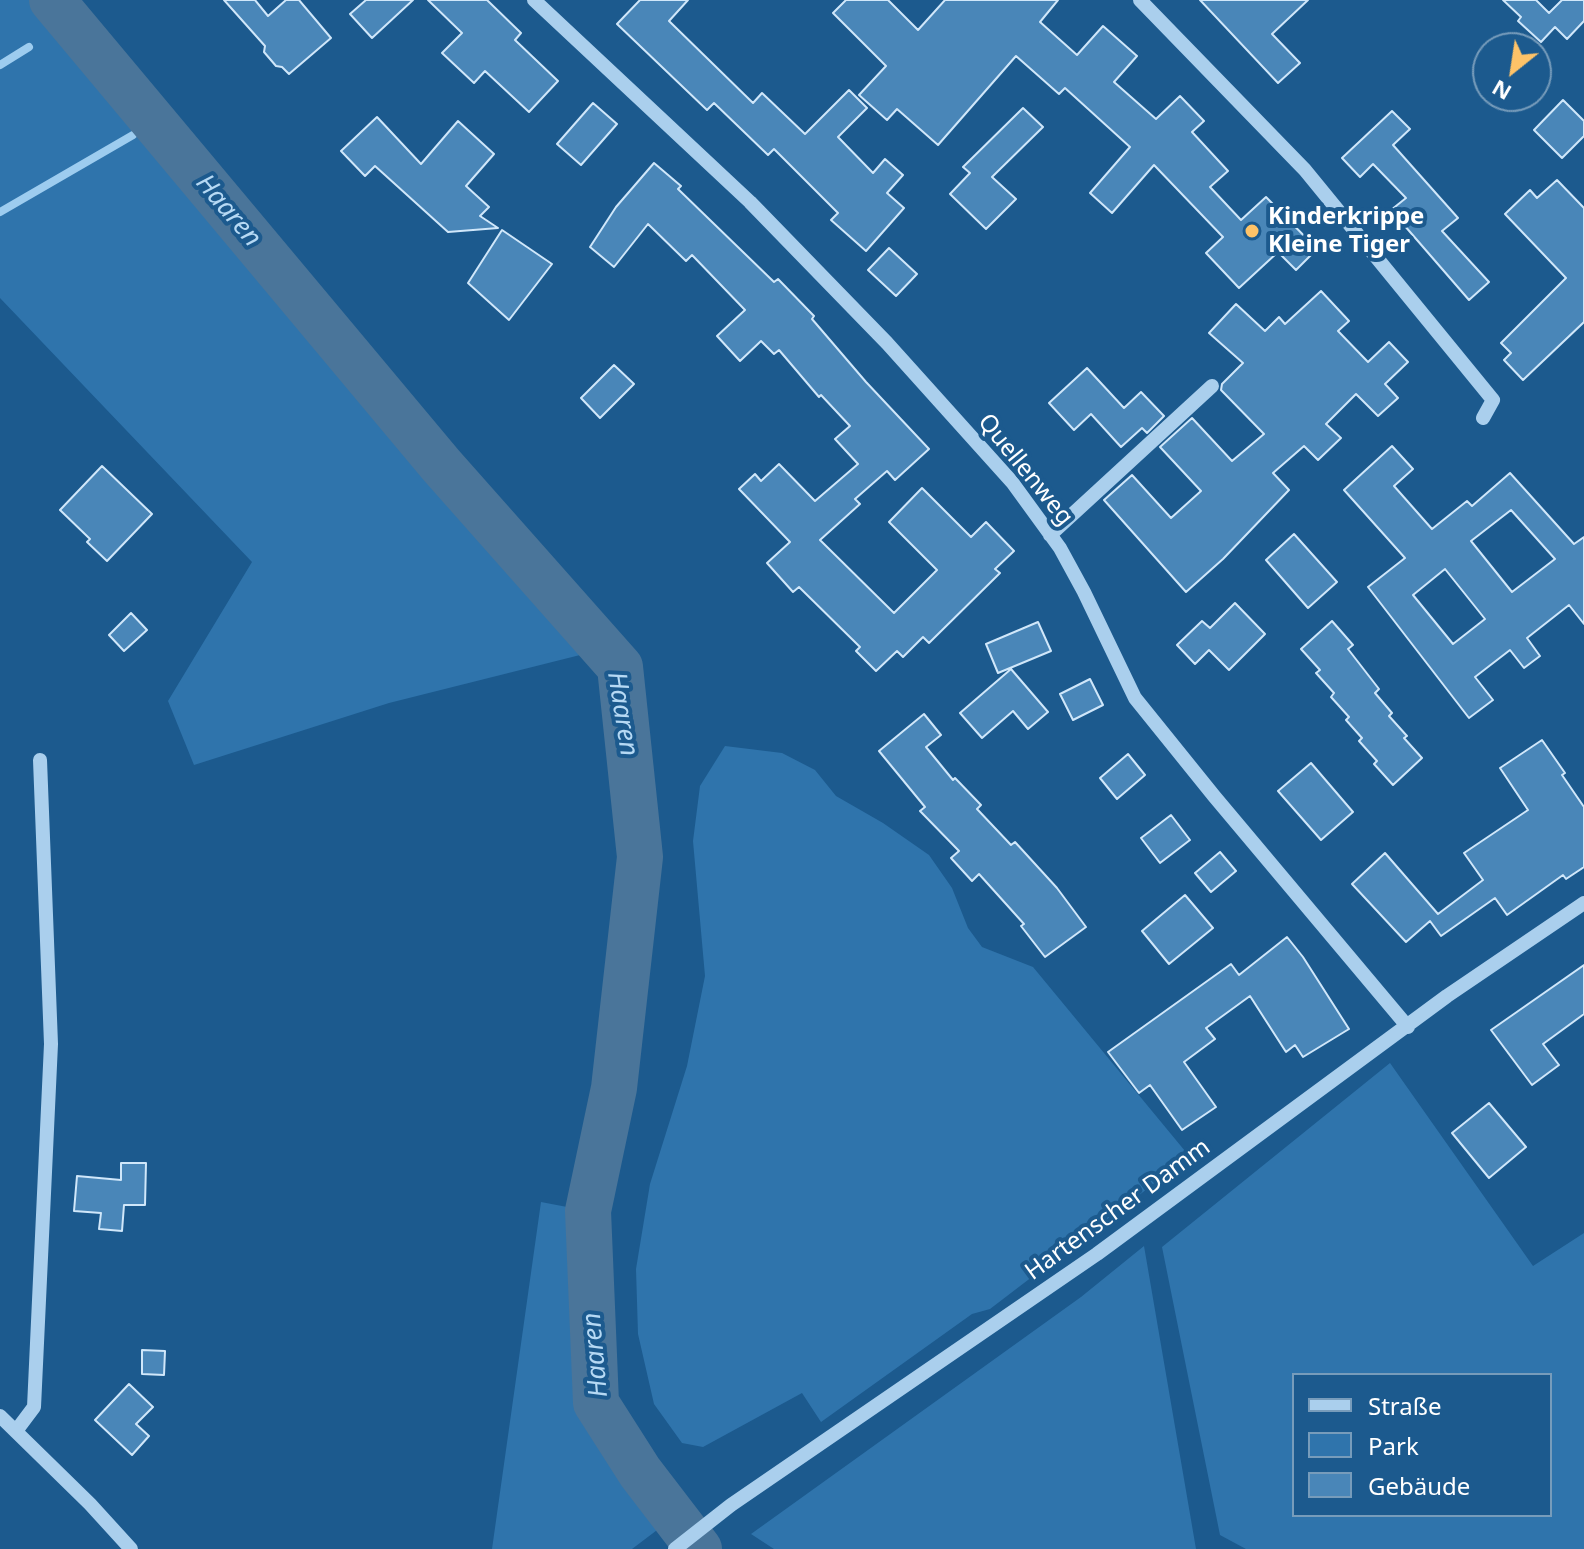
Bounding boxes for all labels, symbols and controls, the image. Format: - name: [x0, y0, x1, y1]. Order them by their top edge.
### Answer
- north arrow: [1472, 32, 1552, 112]
- text: N: [1486, 74, 1516, 109]
- water label: Haaren: [189, 168, 267, 254]
- place label: Kinderkrippe Kleine Tiger: [1268, 203, 1424, 259]
- marker: Kinderkrippe Kleine Tiger: [1243, 222, 1261, 240]
- street label: Quellenweg: [971, 408, 1079, 532]
- water label: Haaren: [600, 670, 644, 758]
- street label: Hartenscher Damm: [1020, 1133, 1216, 1287]
- water label: Haaren: [577, 1311, 615, 1399]
- legend: [1292, 1373, 1552, 1517]
- text: Straße: [1368, 1389, 1441, 1422]
- text: Park: [1368, 1429, 1419, 1462]
- text: Gebäude: [1368, 1469, 1470, 1502]

